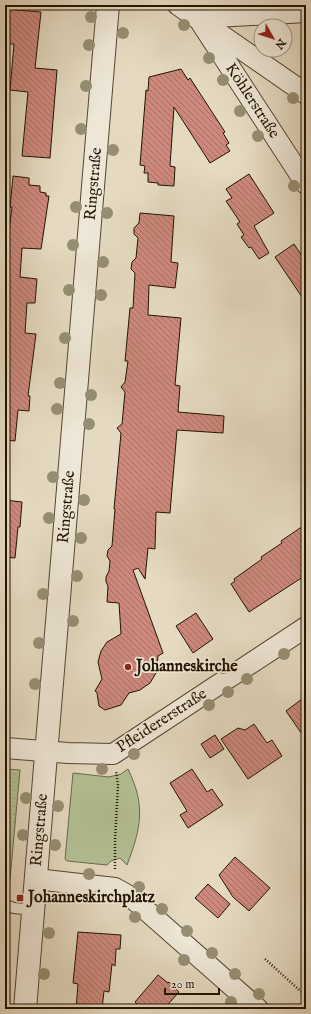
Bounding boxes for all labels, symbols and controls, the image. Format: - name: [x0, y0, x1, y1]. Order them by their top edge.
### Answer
- north arrow: [253, 18, 293, 58]
- text: N: [271, 35, 289, 52]
- street label: Köhlerstraße: [220, 60, 284, 142]
- street label: Ringstraße: [81, 147, 107, 221]
- street label: Ringstraße: [54, 470, 80, 544]
- place label: Johanneskirche: [134, 657, 238, 677]
- marker: Johanneskirche: [123, 662, 133, 672]
- street label: Pfleidererstraße: [113, 684, 211, 758]
- street label: Ringstraße: [27, 793, 53, 867]
- place label: Johanneskirchplatz: [26, 888, 156, 908]
- marker: Johanneskirchplatz: [15, 893, 25, 903]
- scale bar: [165, 970, 219, 996]
- text: 20 m: [171, 977, 194, 992]

